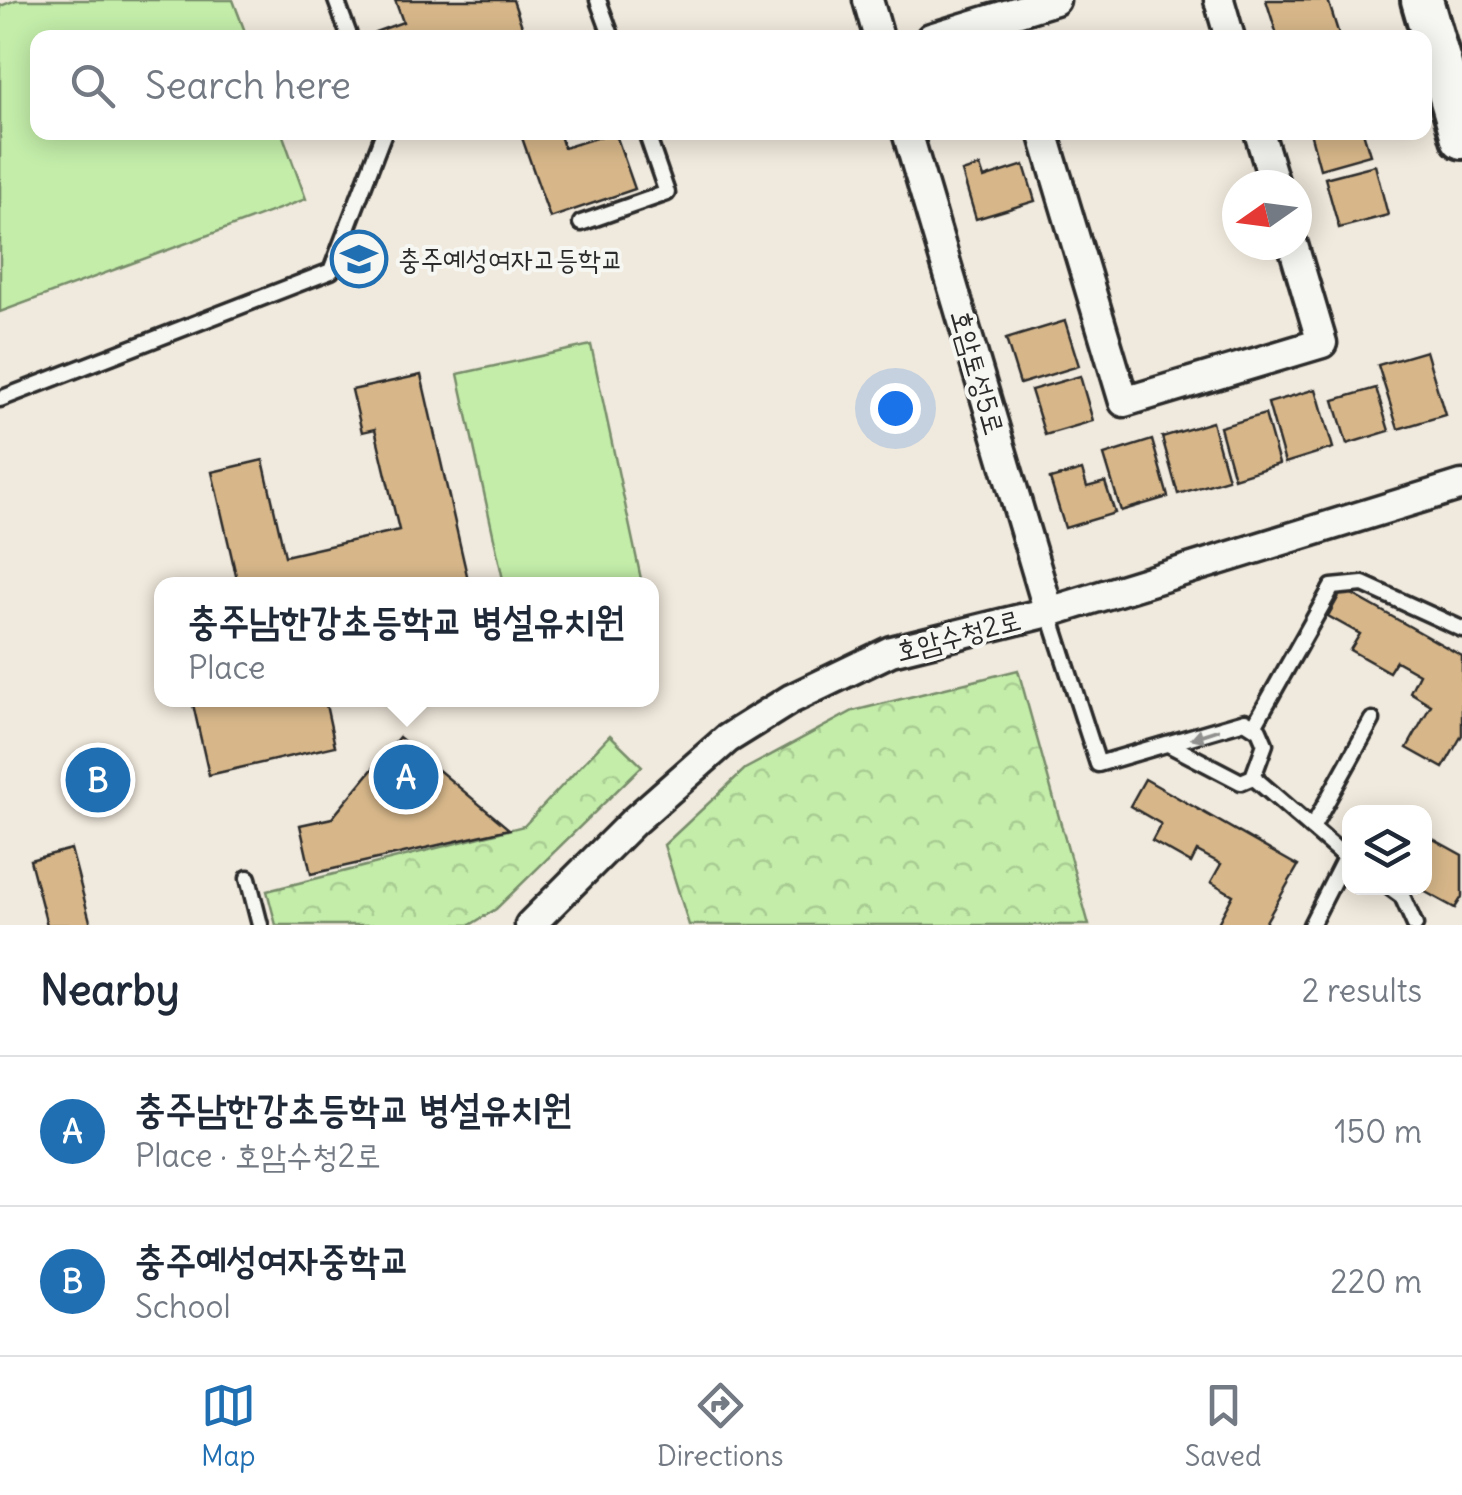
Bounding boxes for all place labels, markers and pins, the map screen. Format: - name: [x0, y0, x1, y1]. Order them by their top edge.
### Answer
- school or university icon: 충주예성여자고등학교: [329, 229, 389, 289]
- place label: 충주예성여자고등학교: [398, 241, 623, 277]
- pin: A: [374, 740, 438, 814]
- pin: B: [66, 742, 130, 818]

